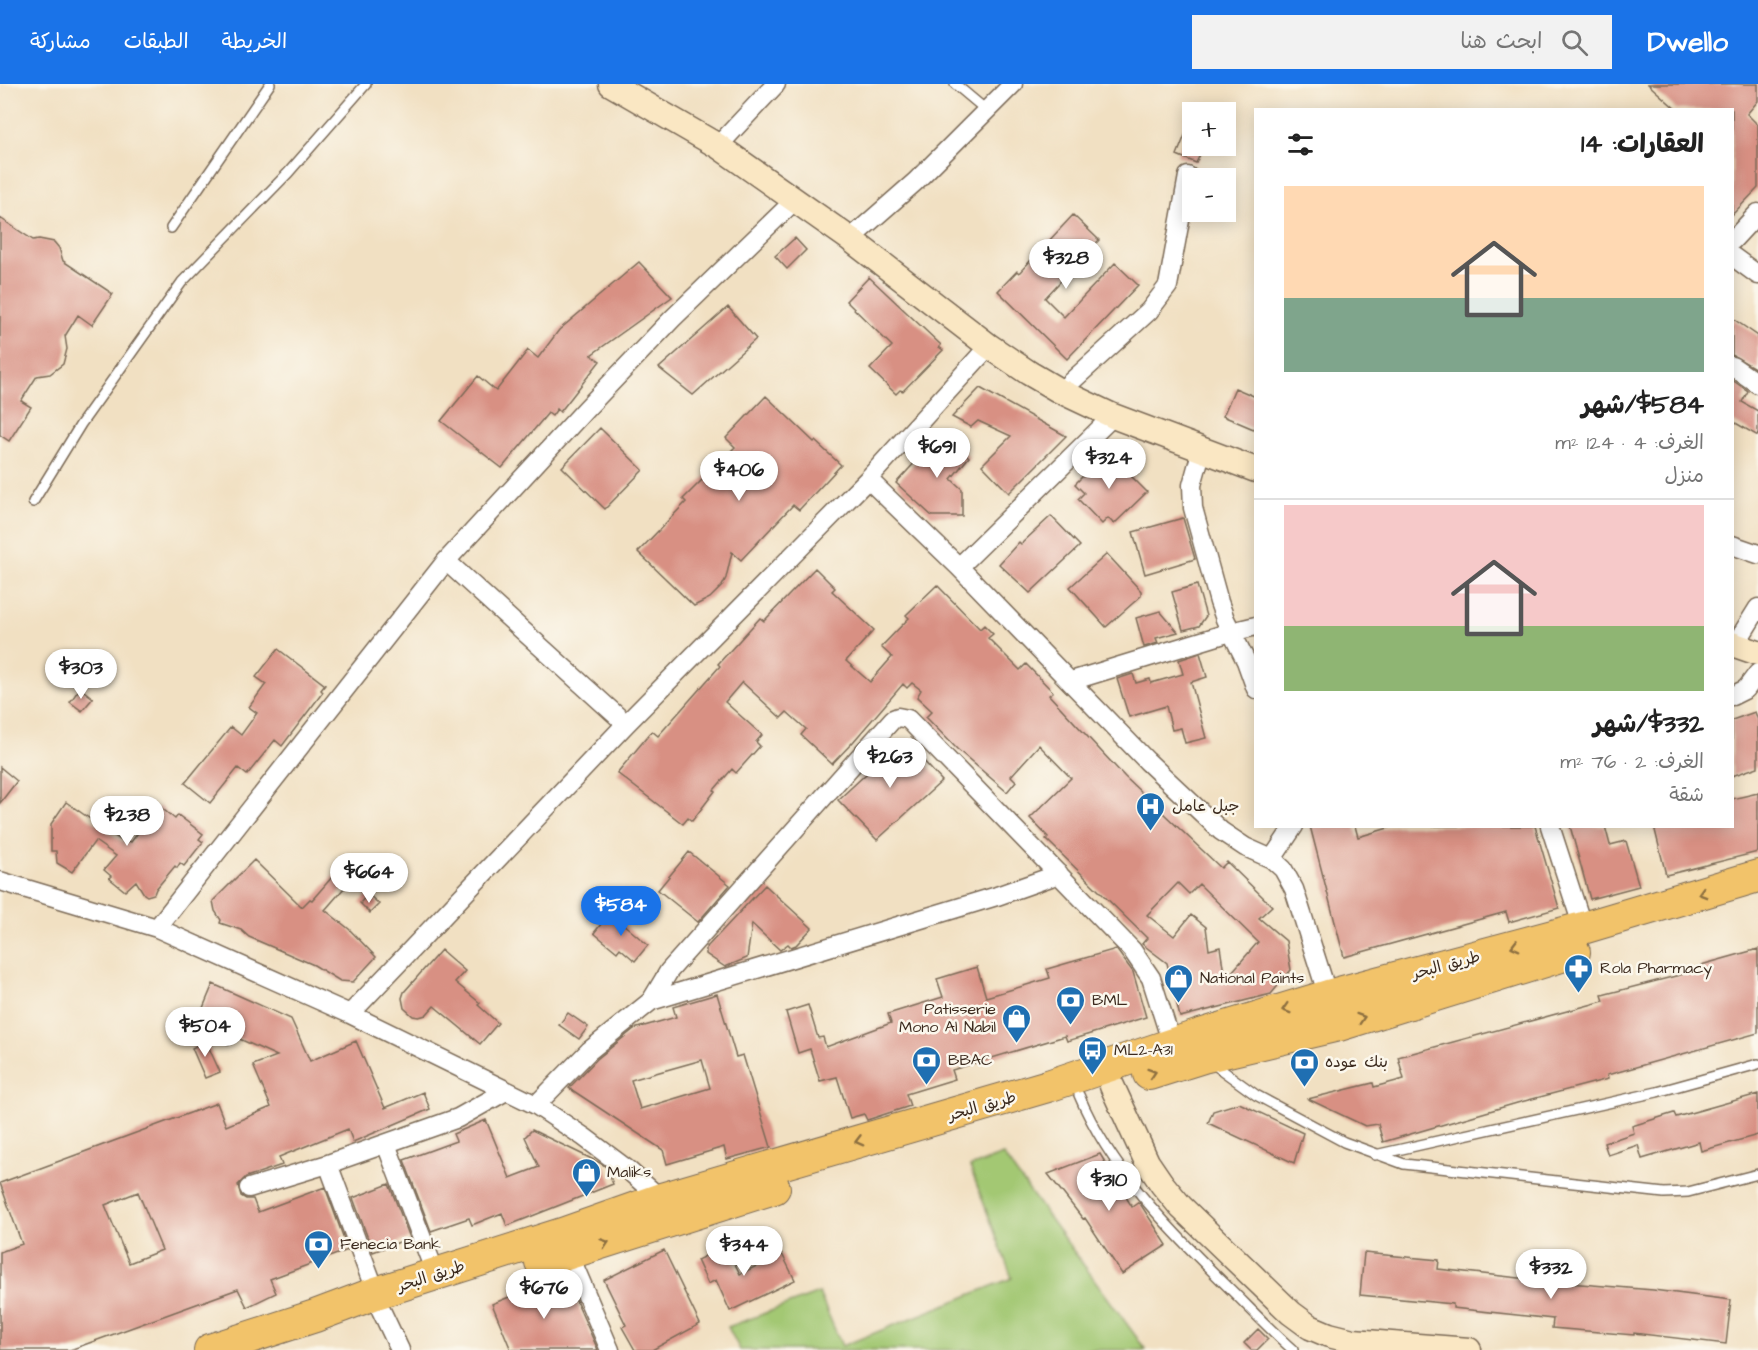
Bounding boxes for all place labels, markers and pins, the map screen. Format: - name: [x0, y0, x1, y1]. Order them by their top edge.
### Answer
- pin: $328: [1030, 239, 1102, 290]
- pin: $691: [901, 428, 973, 479]
- pin: $324: [1073, 439, 1145, 490]
- pin: $406: [703, 451, 775, 502]
- pin: $303: [45, 649, 117, 700]
- pin: $263: [854, 738, 926, 789]
- hospital icon: جبل عامل: [1135, 790, 1167, 832]
- place label: جبل عامل: [1172, 795, 1240, 817]
- pin: $238: [91, 796, 163, 847]
- pin: $664: [333, 853, 405, 904]
- pin: $584: [585, 886, 657, 937]
- pharmacy icon: Rola Pharmacy: [1563, 952, 1595, 994]
- place label: Rola Pharmacy: [1600, 957, 1712, 980]
- shop icon: National Paints: [1163, 962, 1195, 1004]
- place label: National Paints: [1200, 967, 1304, 989]
- bank icon: BML: [1055, 984, 1087, 1026]
- place label: BML: [1092, 989, 1128, 1011]
- place label: Patisserie Mono Al Nabil: [899, 998, 996, 1038]
- shop icon: Patisserie Mono Al Nabil: [1001, 1002, 1033, 1044]
- pin: $504: [169, 1007, 241, 1058]
- bus stop icon: ML2-A31: [1077, 1034, 1109, 1076]
- place label: ML2-A31: [1114, 1039, 1173, 1061]
- bank icon: BBAC: [911, 1044, 943, 1086]
- bank icon: بنك عوده: [1288, 1046, 1320, 1088]
- place label: BBAC: [948, 1049, 992, 1071]
- place label: بنك عوده: [1325, 1051, 1388, 1073]
- shop icon: Maliks: [570, 1156, 602, 1198]
- place label: Maliks: [607, 1161, 651, 1183]
- pin: $310: [1073, 1161, 1145, 1212]
- pin: $344: [708, 1226, 780, 1277]
- bank icon: Fenecia Bank: [303, 1228, 335, 1270]
- place label: Fenecia Bank: [340, 1233, 441, 1255]
- pin: $332: [1515, 1249, 1587, 1300]
- pin: $676: [508, 1269, 580, 1320]

